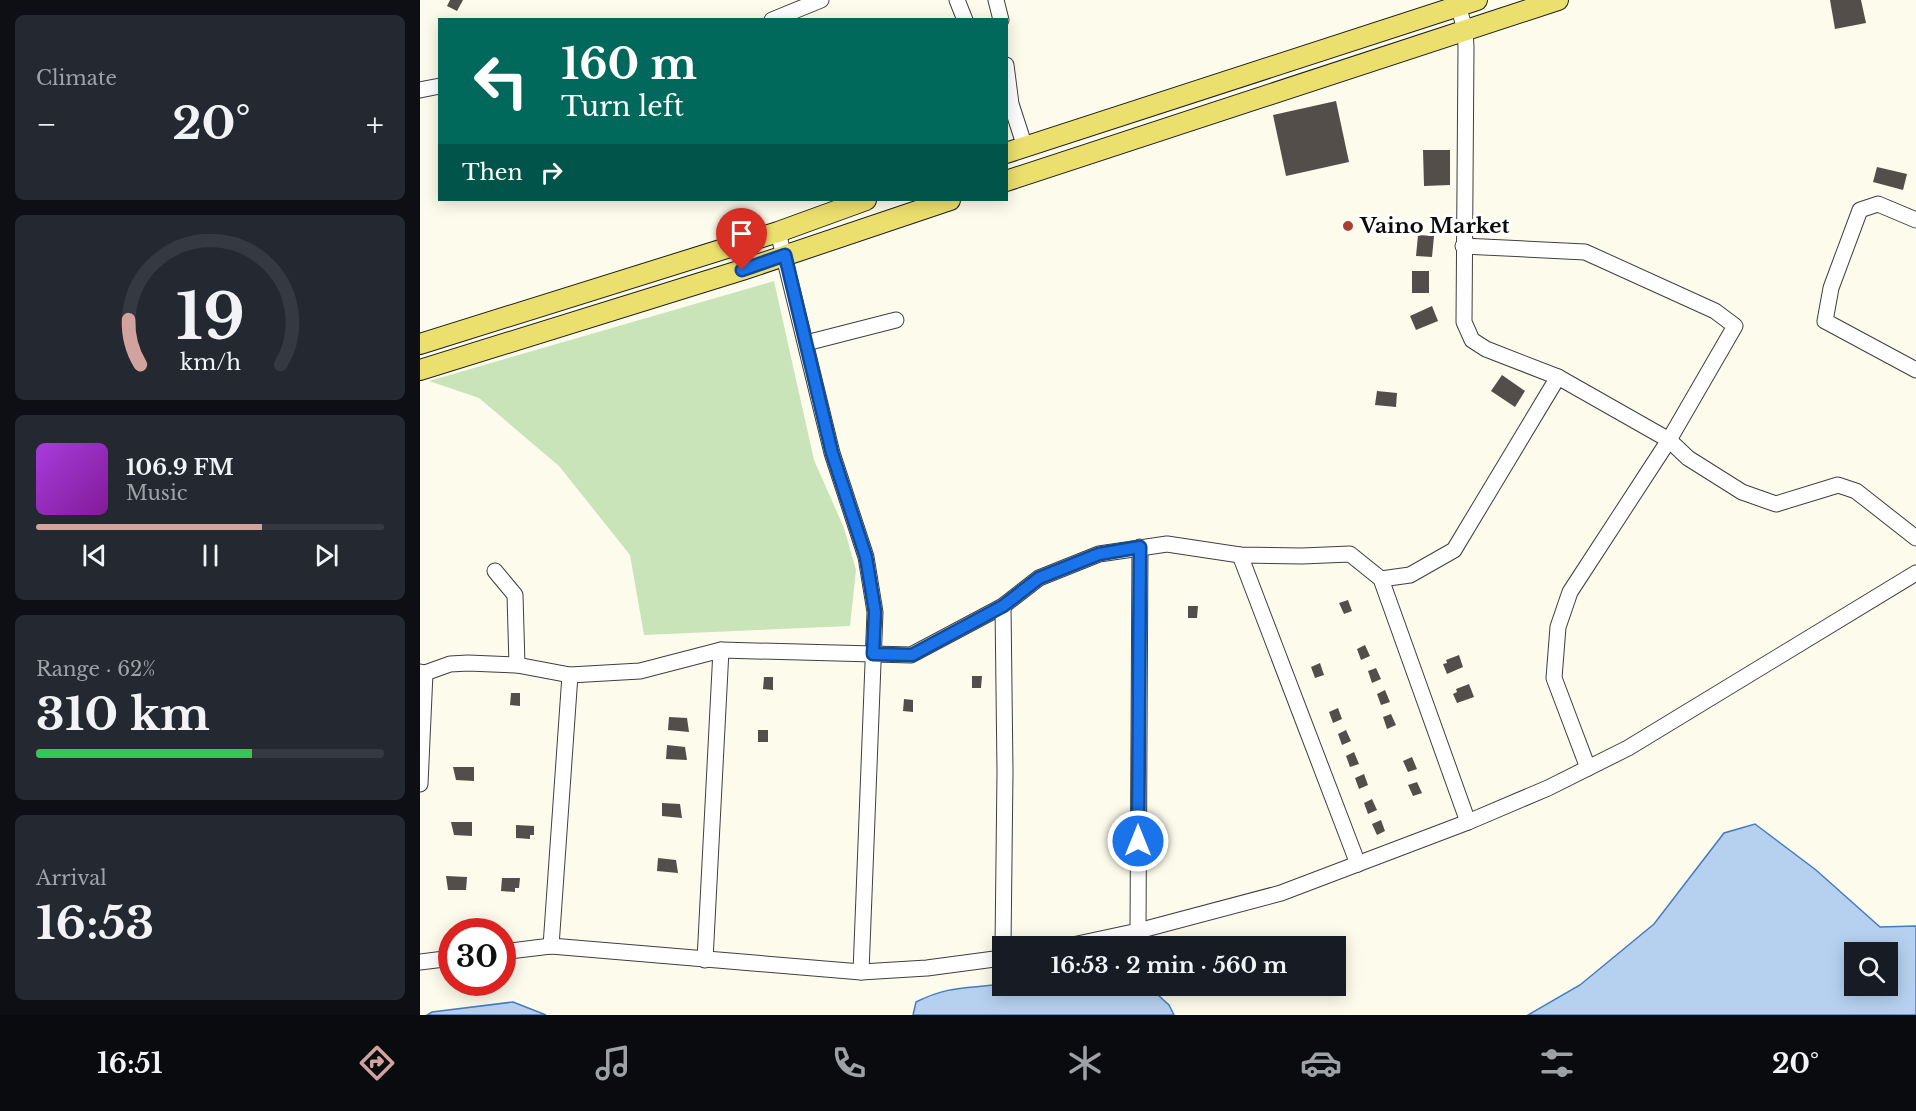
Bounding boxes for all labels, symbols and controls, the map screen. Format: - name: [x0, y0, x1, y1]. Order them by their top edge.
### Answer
- text: 160 m: [561, 38, 697, 90]
- icon: left: [462, 42, 540, 120]
- text: Climate: [36, 66, 117, 90]
- text: Turn left: [561, 90, 684, 123]
- text: 20°: [172, 95, 251, 151]
- text: −: [36, 104, 57, 145]
- text: +: [366, 104, 384, 145]
- icon: right: [535, 156, 568, 189]
- text: Then: [462, 159, 523, 186]
- pin: [716, 208, 767, 270]
- place label: Vaino Market: [1359, 213, 1510, 239]
- icon: arrive: [725, 217, 758, 250]
- marker: Vaino Market: [1341, 219, 1355, 233]
- text: 19: [175, 278, 245, 356]
- text: km/h: [180, 349, 241, 376]
- text: 106.9 FM: [126, 454, 234, 481]
- text: Music: [126, 481, 187, 505]
- icon: previous: [78, 539, 111, 572]
- icon: pause: [194, 539, 227, 572]
- icon: next: [310, 539, 343, 572]
- text: Range · 62%: [36, 657, 156, 681]
- text: 310 km: [36, 686, 210, 742]
- position arrow: [1106, 809, 1170, 873]
- text: Arrival: [36, 866, 107, 890]
- text: 16:53: [36, 895, 154, 951]
- speed limit sign: 30: [438, 918, 516, 996]
- map controls: [1844, 942, 1898, 996]
- button: search: [1844, 942, 1898, 996]
- text: 16:53 · 2 min · 560 m: [1051, 952, 1287, 979]
- icon: directions: [356, 1042, 398, 1084]
- icon: music: [592, 1042, 634, 1084]
- icon: phone: [828, 1042, 870, 1084]
- icon: climate: [1064, 1042, 1106, 1084]
- icon: car: [1300, 1042, 1342, 1084]
- icon: filters: [1536, 1042, 1578, 1084]
- text: 16:51: [97, 1047, 162, 1080]
- text: 20°: [1772, 1047, 1819, 1080]

